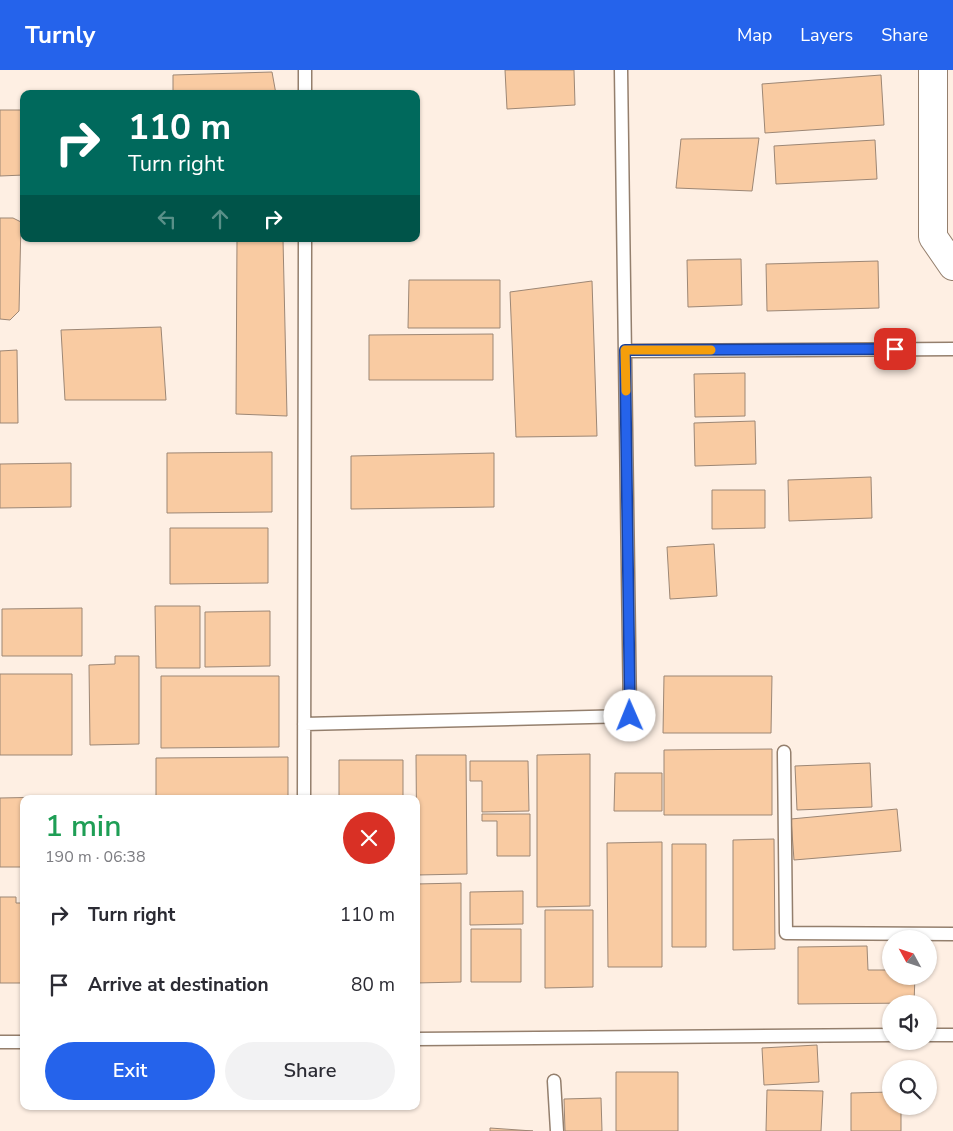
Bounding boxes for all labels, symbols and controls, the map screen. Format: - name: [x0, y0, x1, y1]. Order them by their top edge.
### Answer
- text: Turnly: [25, 19, 95, 51]
- text: Map: [737, 23, 772, 47]
- text: Layers: [800, 23, 853, 47]
- text: Share: [881, 23, 928, 47]
- text: 110 m: [128, 104, 231, 151]
- icon: right: [45, 110, 110, 175]
- text: Turn right: [128, 149, 224, 179]
- icon: left: [153, 205, 181, 233]
- icon: ahead: [206, 205, 234, 233]
- icon: right: [259, 205, 287, 233]
- pin: [874, 328, 916, 370]
- icon: arrive: [881, 335, 909, 363]
- position arrow: [603, 689, 655, 741]
- text: 1 min: [45, 806, 121, 847]
- button: close: [343, 812, 395, 864]
- text: 190 m · 06:38: [45, 846, 146, 868]
- icon: right: [45, 901, 73, 929]
- text: Turn right: [88, 902, 175, 928]
- text: 110 m: [340, 902, 395, 928]
- north arrow: [882, 930, 938, 985]
- map controls: [882, 930, 937, 1115]
- icon: arrive: [45, 971, 73, 999]
- text: Arrive at destination: [88, 972, 269, 998]
- text: 80 m: [351, 972, 395, 998]
- button: sound: [882, 995, 937, 1050]
- button: Exit: [45, 1042, 215, 1100]
- button: Share: [225, 1042, 395, 1100]
- button: search: [882, 1060, 937, 1115]

